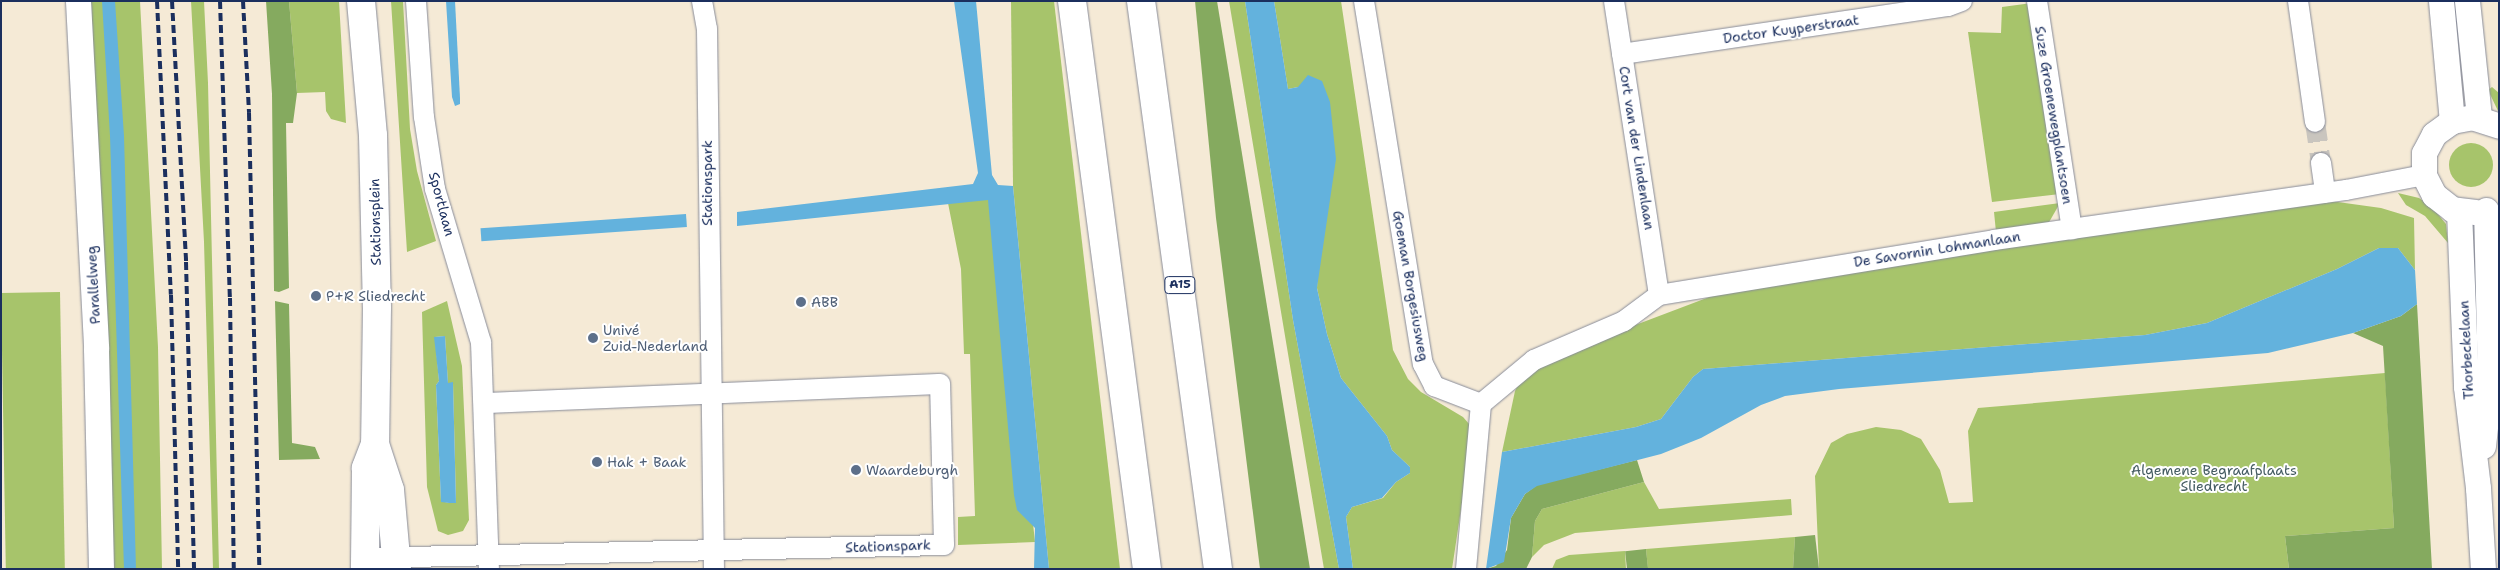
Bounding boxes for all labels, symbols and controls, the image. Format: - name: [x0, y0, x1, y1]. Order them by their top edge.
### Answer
- street label: Doctor Kuyperstraat: [1722, 11, 1860, 47]
- street label: Suze Groenewegplantsoen: [2032, 25, 2076, 205]
- street label: Cort van der Lindenlaan: [1616, 65, 1658, 231]
- street label: Stationspark: [699, 140, 715, 226]
- street label: Sportlaan: [425, 170, 459, 238]
- street label: Stationsplein: [366, 178, 384, 266]
- street label: Goeman Borgesiusweg: [1389, 209, 1433, 363]
- street label: De Savornin Lohmanlaan: [1852, 228, 2022, 270]
- street label: Parallelweg: [83, 245, 103, 325]
- road number: A15: [1164, 276, 1196, 294]
- place label: P+R Sliedrecht: [326, 288, 426, 304]
- marker: P+R Sliedrecht: [310, 290, 322, 302]
- place label: ABB: [811, 294, 838, 310]
- marker: ABB: [795, 296, 807, 308]
- street label: Thorbeckelaan: [2455, 300, 2477, 400]
- place label: Univé Zuid-Nederland: [603, 322, 708, 354]
- marker: Univé Zuid-Nederland: [587, 332, 599, 344]
- place label: Hak + Baak: [607, 454, 687, 470]
- marker: Hak + Baak: [591, 456, 603, 468]
- place label: Waardeburgh: [866, 462, 958, 478]
- park label: Algemene Begraafplaats Sliedrecht: [2131, 462, 2297, 494]
- marker: Waardeburgh: [850, 464, 862, 476]
- street label: Stationspark: [845, 536, 931, 556]

